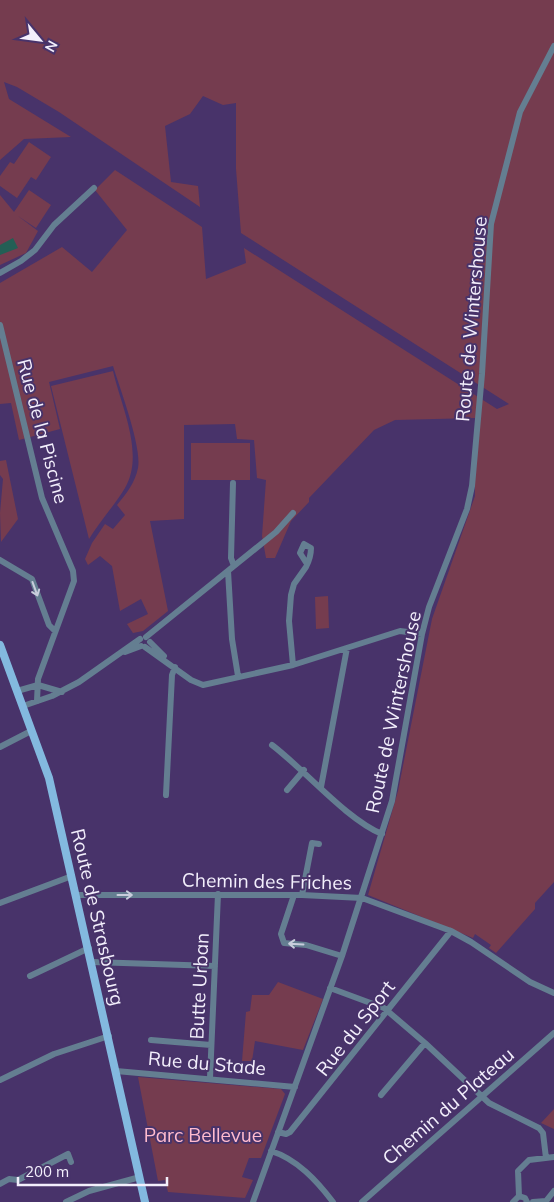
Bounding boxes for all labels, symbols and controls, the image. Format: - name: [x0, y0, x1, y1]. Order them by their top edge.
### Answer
- north arrow: [15, 15, 65, 65]
- text: N: [41, 37, 62, 55]
- street label: Route de Wintershouse: [450, 215, 492, 423]
- street label: Rue de la Piscine: [12, 356, 74, 506]
- one-way arrow: [31, 581, 40, 596]
- street label: Route de Wintershouse: [360, 609, 426, 815]
- street label: Route de Strasbourg: [66, 826, 130, 1008]
- street label: Chemin des Friches: [182, 868, 352, 894]
- one-way arrow: [116, 890, 133, 900]
- street label: Butte Urban: [184, 932, 214, 1040]
- one-way arrow: [288, 940, 304, 949]
- street label: Rue du Sport: [310, 975, 400, 1081]
- street label: Chemin du Plateau: [377, 1042, 519, 1170]
- street label: Rue du Stade: [147, 1046, 267, 1080]
- park label: Parc Bellevue: [144, 1123, 262, 1147]
- scale bar: [18, 1154, 166, 1186]
- text: 200 m: [25, 1162, 69, 1181]

